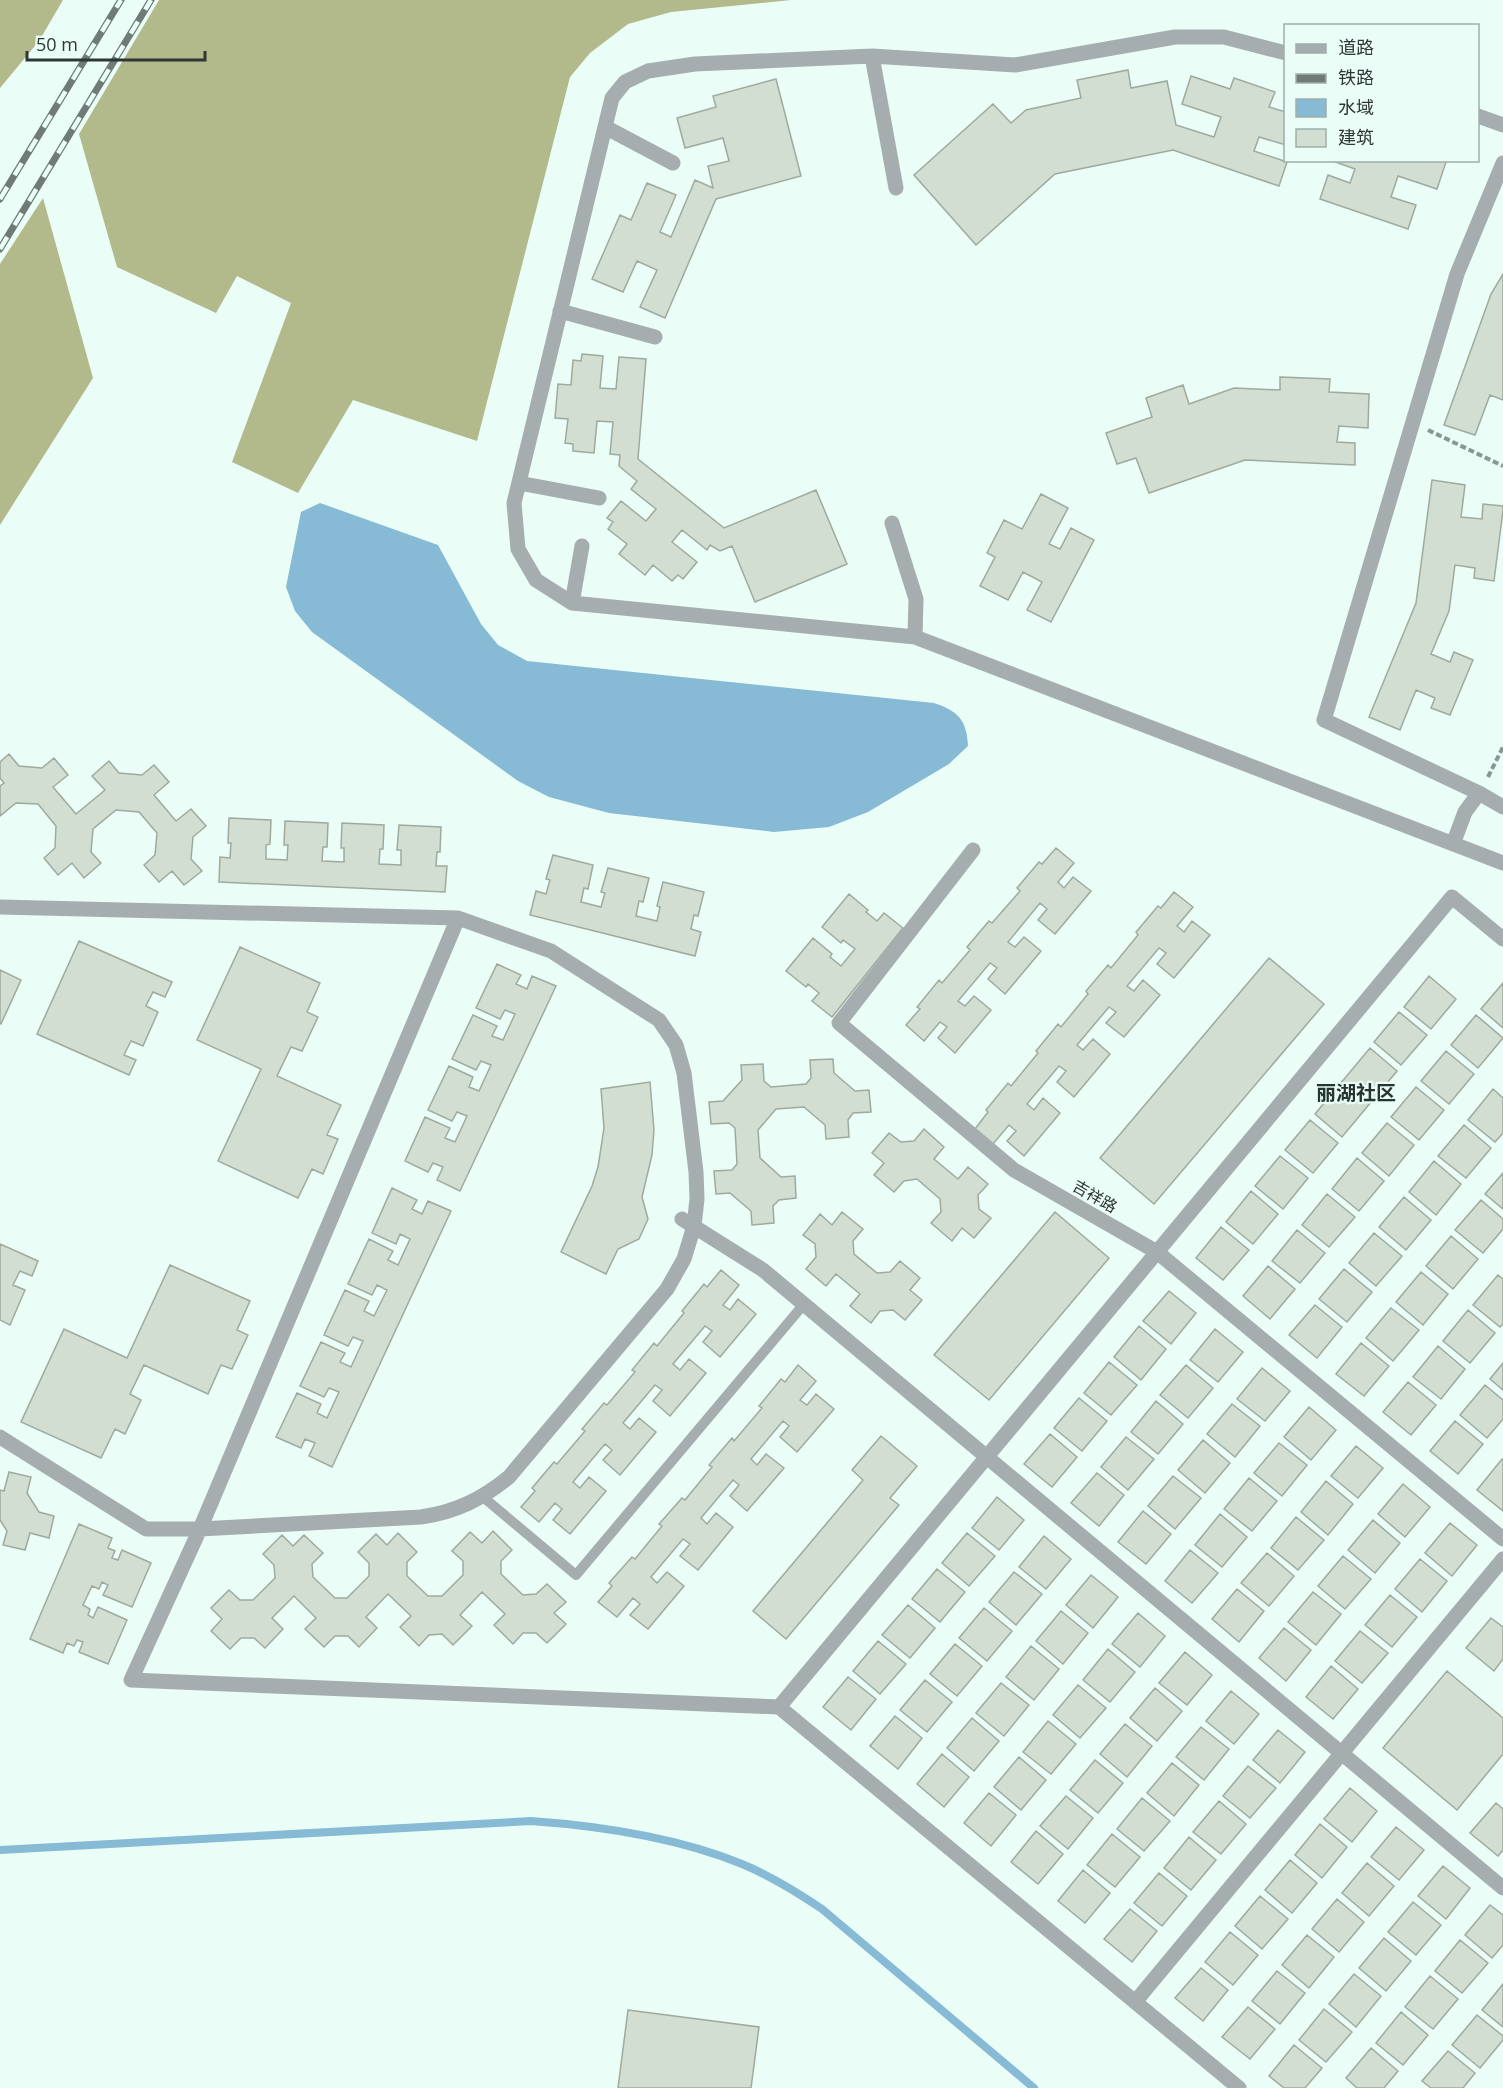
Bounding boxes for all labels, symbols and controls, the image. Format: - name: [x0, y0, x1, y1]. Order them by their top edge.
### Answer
- scale bar: [27, 24, 206, 62]
- legend: [1284, 24, 1479, 162]
- text: 50 m: [36, 32, 78, 56]
- text: 道路: [1338, 35, 1374, 59]
- text: 铁路: [1338, 65, 1374, 89]
- text: 水域: [1338, 95, 1374, 119]
- text: 建筑: [1338, 125, 1374, 149]
- district label: 丽湖社区: [1316, 1079, 1396, 1106]
- street label: 吉祥路: [1069, 1174, 1121, 1218]

